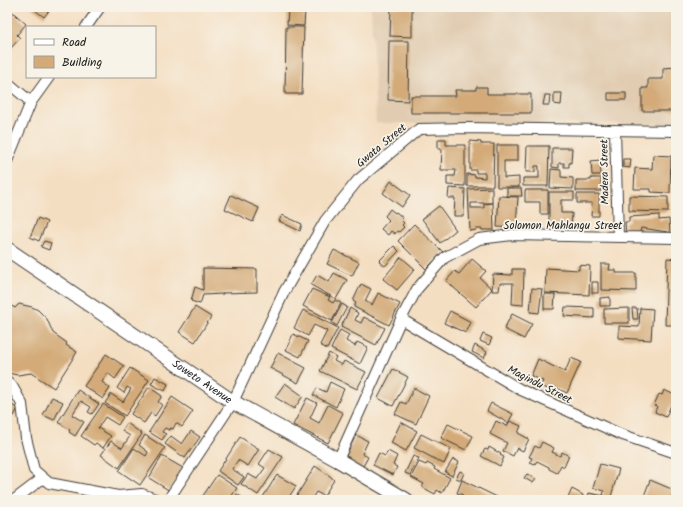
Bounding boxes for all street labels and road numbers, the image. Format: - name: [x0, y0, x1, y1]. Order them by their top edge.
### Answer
- street label: Gwata Street: [352, 119, 411, 172]
- street label: Madera Street: [595, 138, 615, 205]
- street label: Solomon Mahlangu Street: [504, 217, 623, 235]
- street label: Soweto Avenue: [168, 355, 236, 409]
- street label: Magindu Street: [504, 361, 576, 409]

